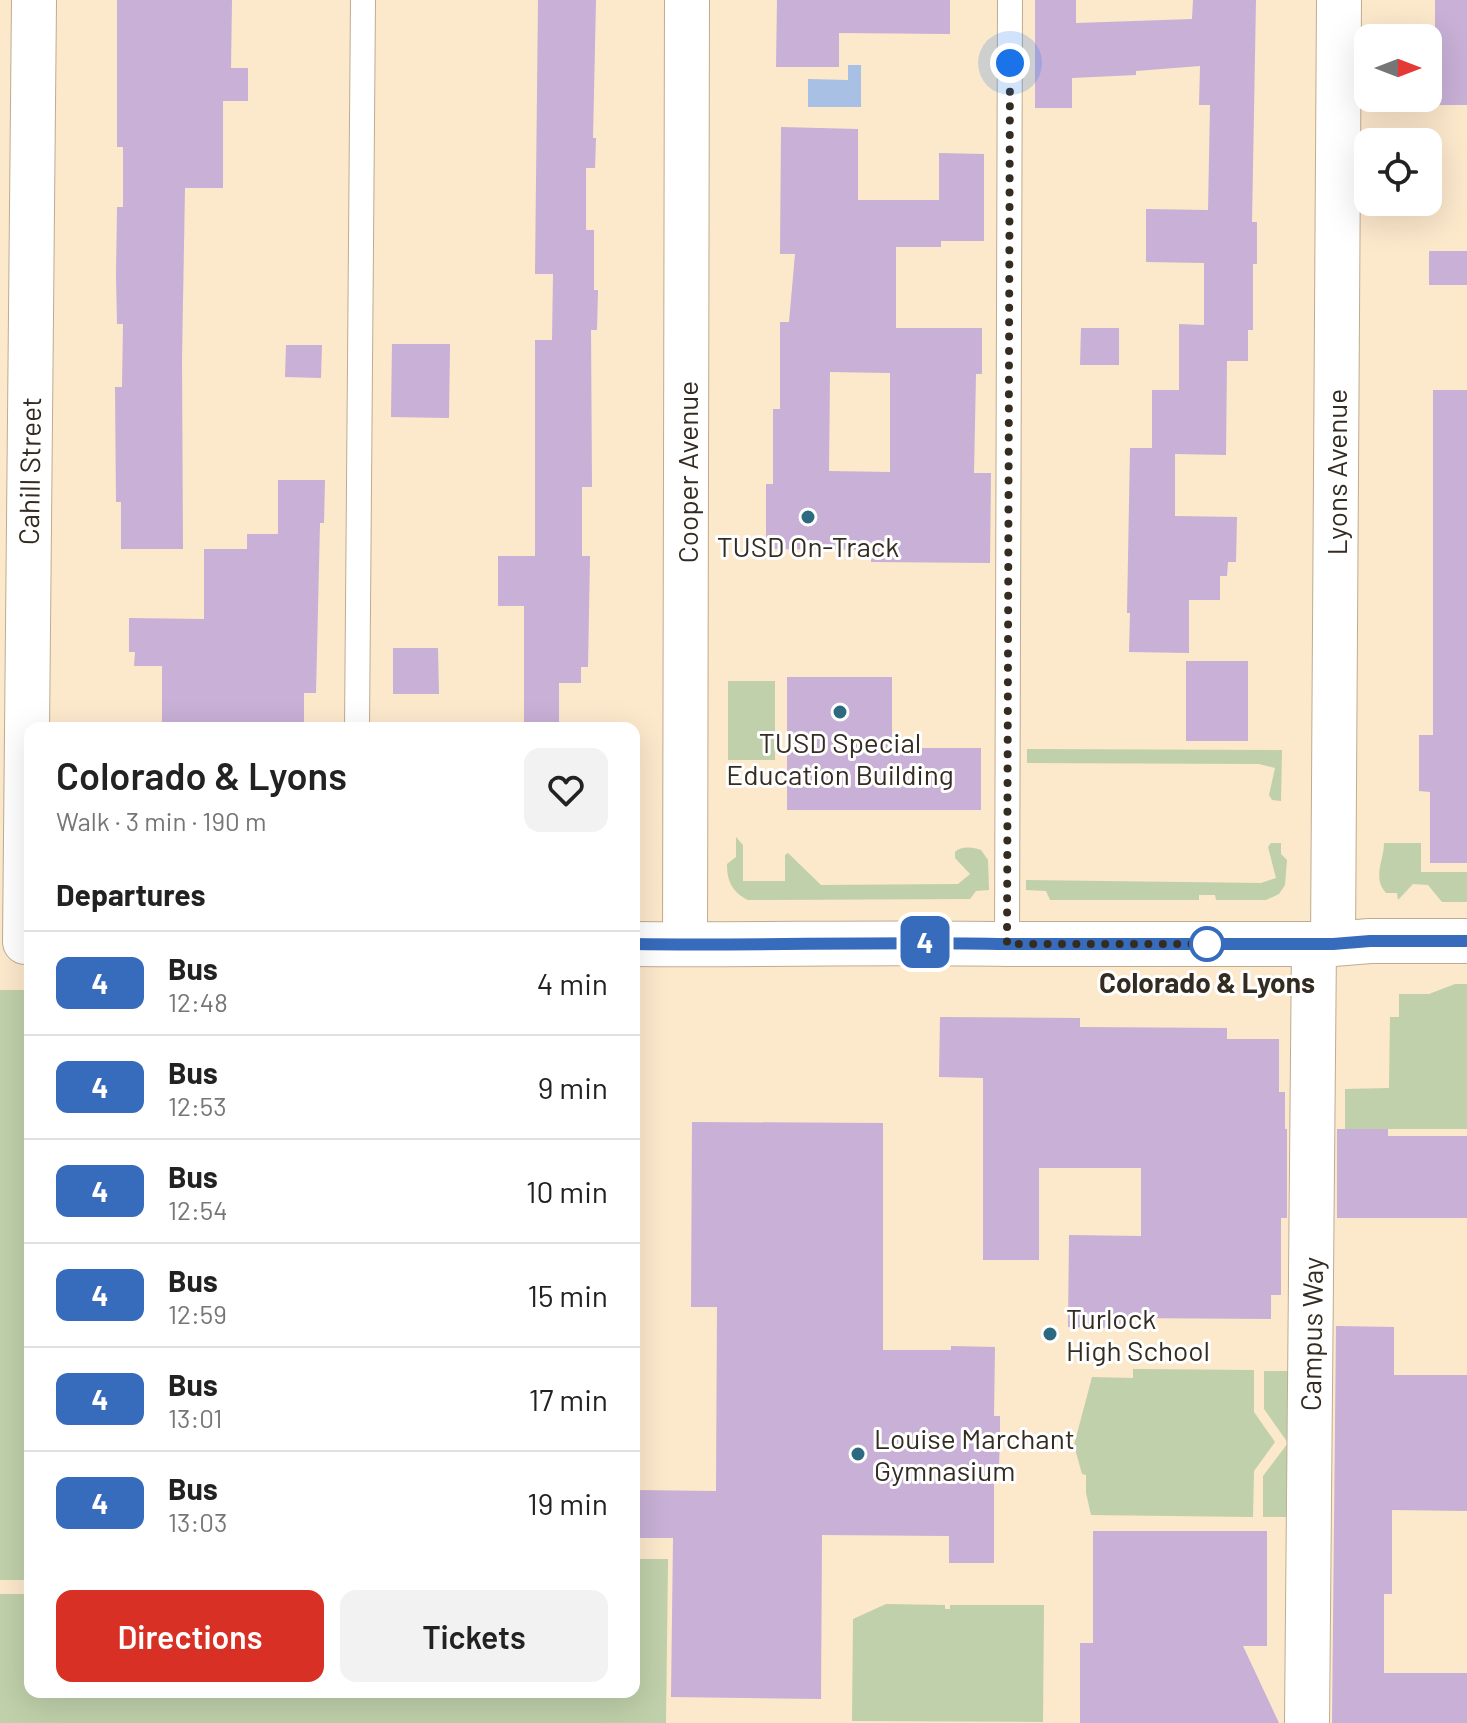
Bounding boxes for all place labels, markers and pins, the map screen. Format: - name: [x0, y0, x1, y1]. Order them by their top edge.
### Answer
- marker: TUSD On-Track: [799, 508, 817, 526]
- place label: TUSD On-Track: [717, 529, 899, 563]
- marker: TUSD Special Education Building: [831, 703, 849, 721]
- place label: TUSD Special Education Building: [726, 725, 954, 791]
- marker: Colorado & Lyons: [1190, 927, 1224, 961]
- place label: Colorado & Lyons: [1099, 965, 1315, 999]
- place label: Turlock High School: [1066, 1301, 1210, 1367]
- marker: Turlock High School: [1041, 1325, 1059, 1343]
- place label: Louise Marchant Gymnasium: [874, 1421, 1075, 1487]
- marker: Louise Marchant Gymnasium: [849, 1445, 867, 1463]

